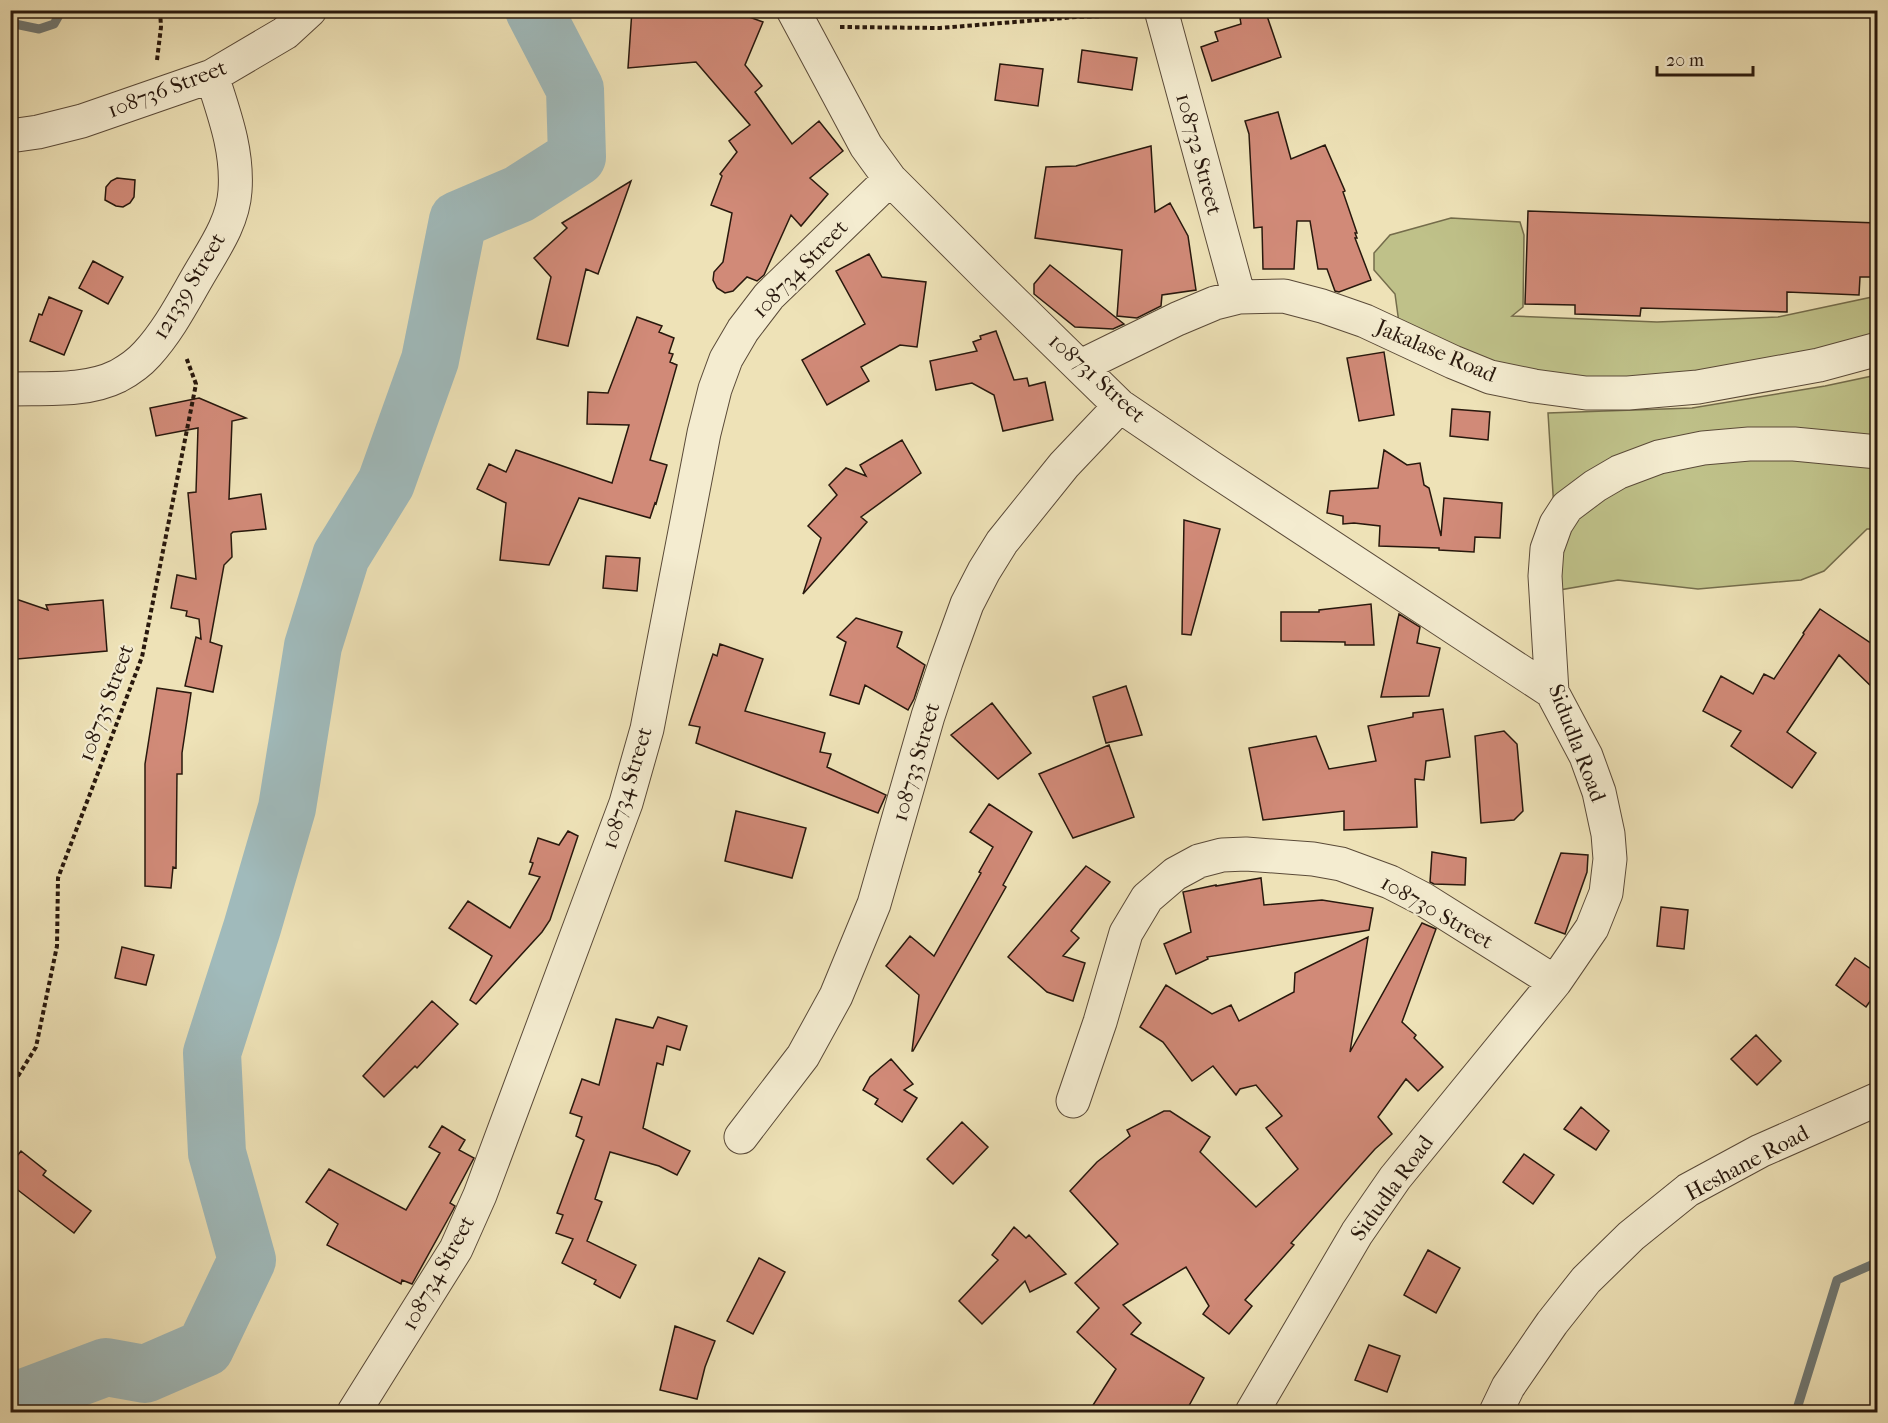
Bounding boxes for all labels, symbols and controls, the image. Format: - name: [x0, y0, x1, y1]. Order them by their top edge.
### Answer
- scale bar: [1657, 39, 1753, 77]
- text: 20 m: [1666, 50, 1704, 71]
- street label: 108736 Street: [104, 54, 230, 124]
- street label: 108732 Street: [1170, 90, 1228, 218]
- street label: 108734 Street: [747, 214, 853, 323]
- street label: 121339 Street: [147, 228, 231, 344]
- street label: Jakalase Road: [1370, 313, 1501, 388]
- street label: 108731 Street: [1043, 328, 1151, 428]
- street label: 108735 Street: [73, 641, 139, 765]
- street label: Sidudla Road: [1543, 681, 1612, 806]
- street label: 108733 Street: [887, 699, 945, 824]
- street label: 108734 Street: [596, 724, 658, 852]
- street label: 108730 Street: [1376, 869, 1498, 955]
- street label: Heshane Road: [1681, 1119, 1814, 1206]
- street label: Sidudla Road: [1345, 1129, 1440, 1246]
- street label: 108734 Street: [396, 1211, 480, 1335]

